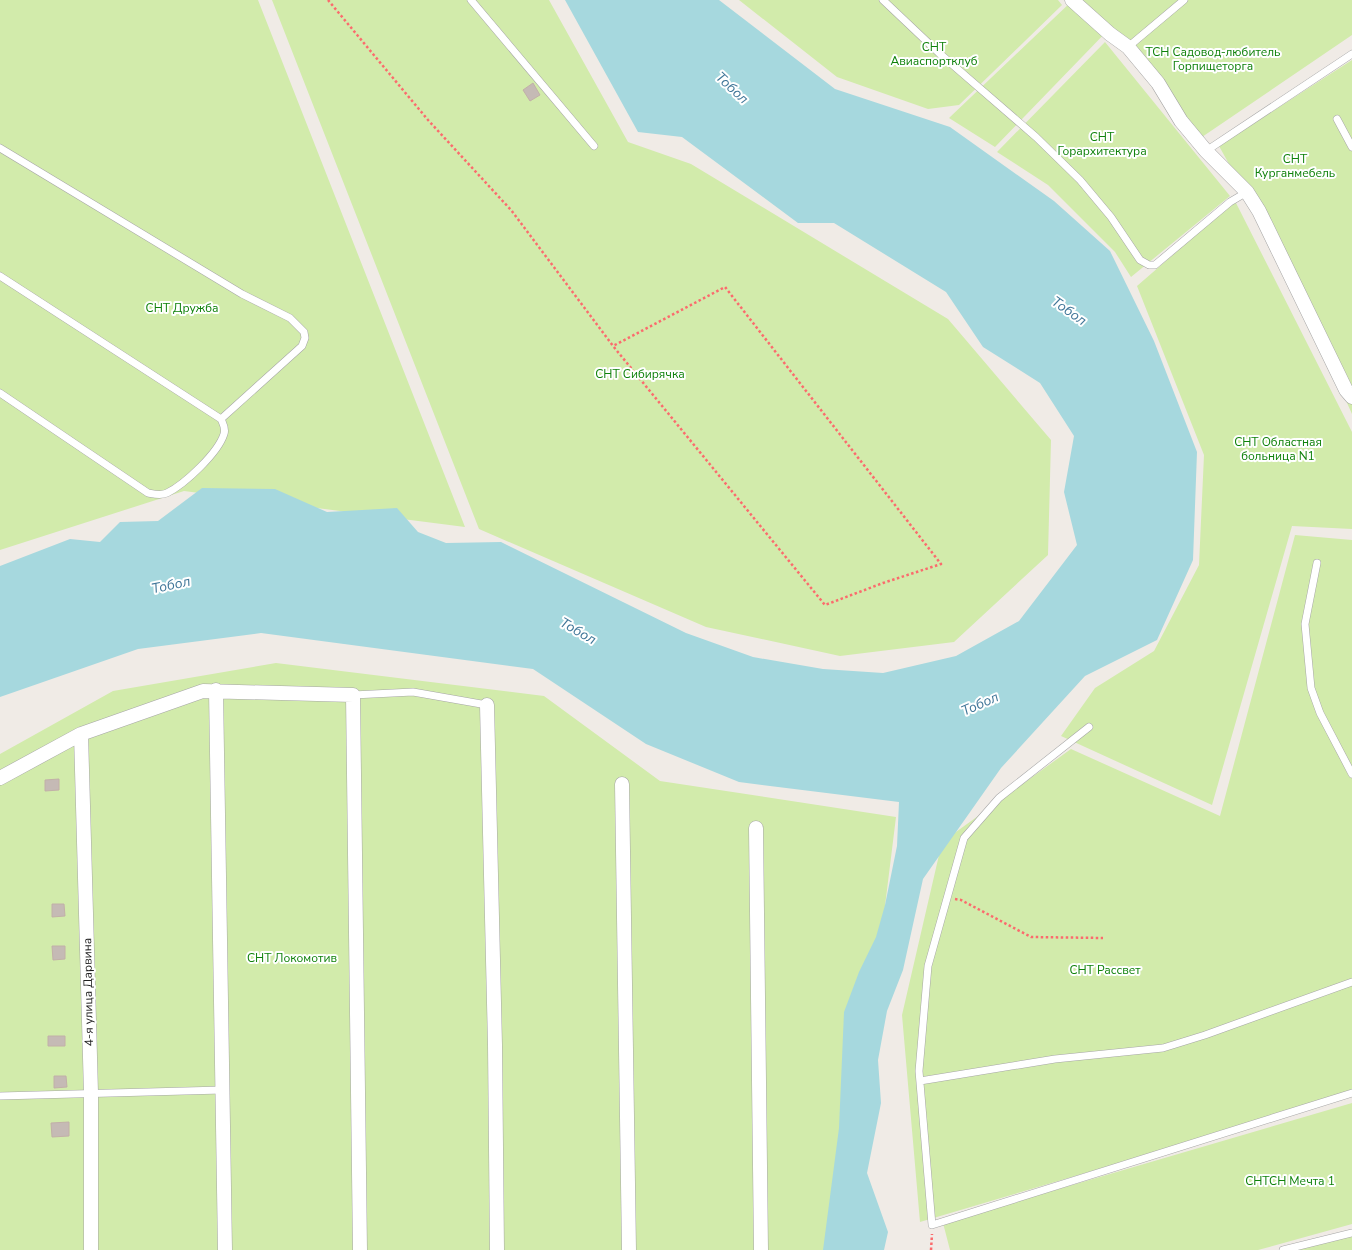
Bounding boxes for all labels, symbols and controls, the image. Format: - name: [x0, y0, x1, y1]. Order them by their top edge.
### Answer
- park label: СНТ Авиаспортклуб: [891, 39, 978, 69]
- park label: ТСН Садовод-любитель Горпищеторга: [1145, 44, 1281, 74]
- water label: Тобол: [711, 68, 753, 108]
- park label: СНТ Горархитектура: [1057, 129, 1147, 159]
- park label: СНТ Курганмебель: [1255, 151, 1335, 181]
- water label: Тобол: [1048, 292, 1090, 330]
- park label: СНТ Дружба: [146, 300, 218, 316]
- park label: СНТ Сибирячка: [595, 366, 685, 382]
- park label: СНТ Областная больница N1: [1234, 434, 1322, 464]
- water label: Тобол: [150, 572, 192, 598]
- water label: Тобол: [556, 613, 600, 649]
- water label: Тобол: [958, 687, 1002, 721]
- street label: 4-я улица Дарвина: [79, 938, 97, 1046]
- park label: СНТ Локомотив: [247, 950, 337, 966]
- park label: СНТ Рассвет: [1069, 962, 1141, 978]
- park label: СНТСН Мечта 1: [1245, 1173, 1335, 1189]

